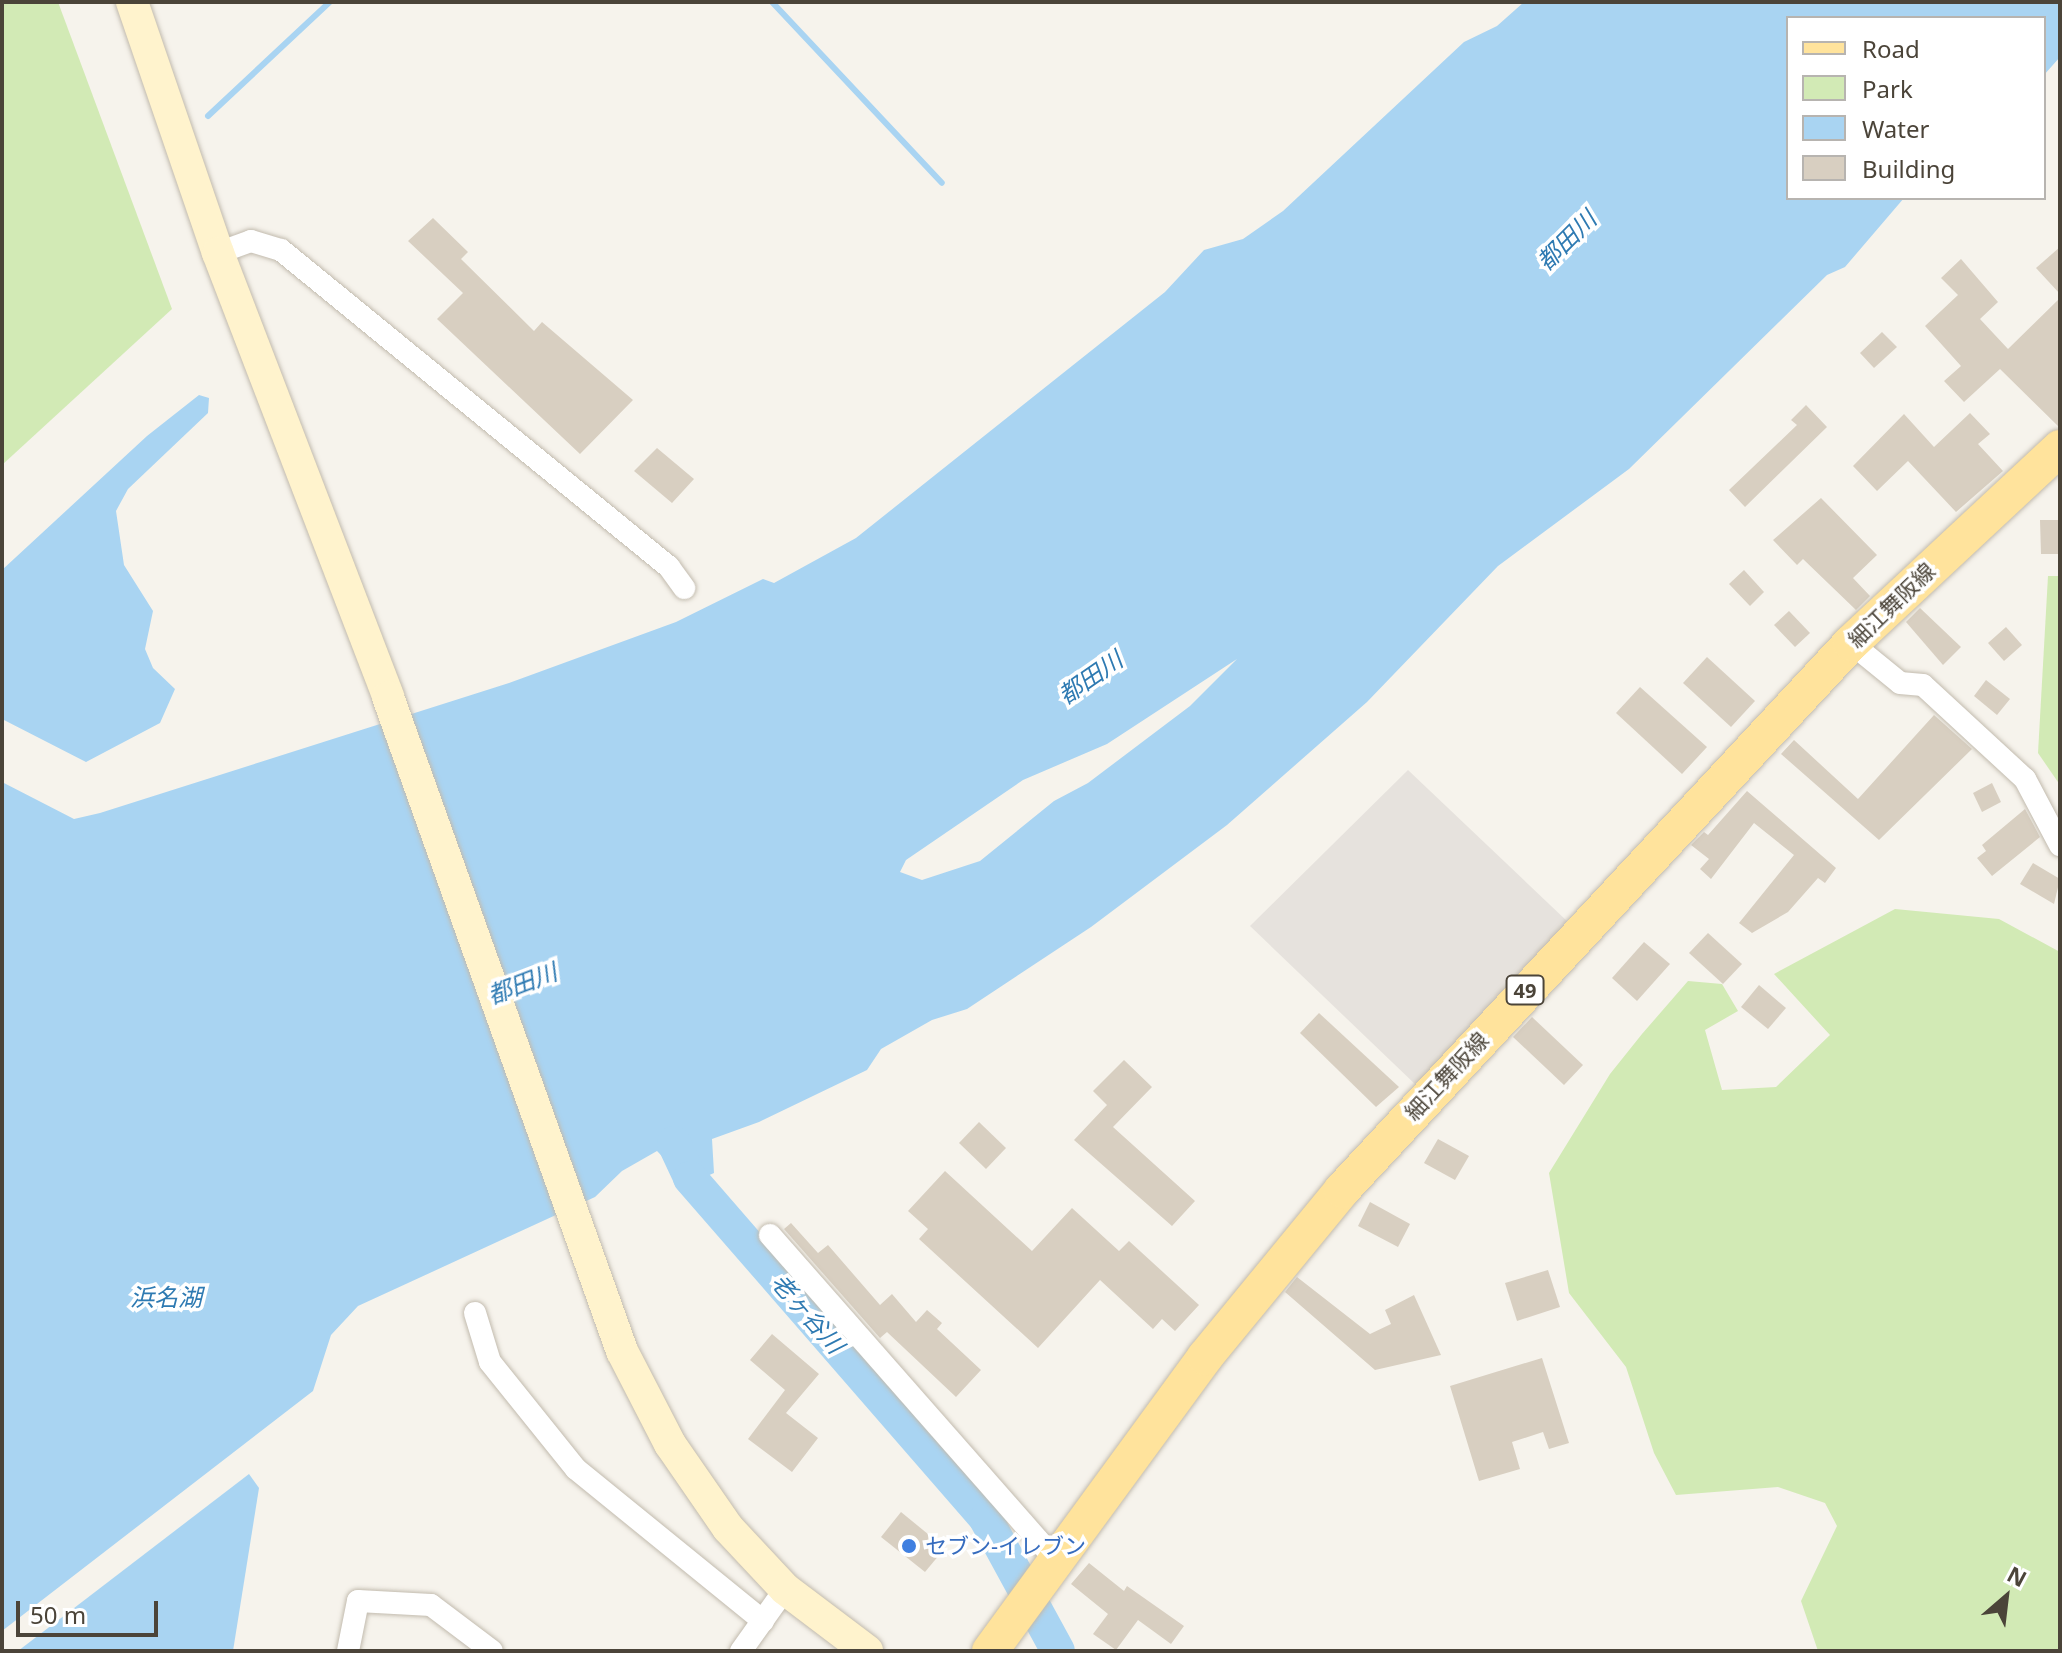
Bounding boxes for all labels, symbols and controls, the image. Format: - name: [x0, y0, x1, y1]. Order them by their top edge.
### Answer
- legend: [1786, 16, 2046, 200]
- text: Road: [1862, 32, 1920, 65]
- text: Park: [1862, 72, 1913, 105]
- text: Water: [1862, 112, 1929, 145]
- text: Building: [1862, 152, 1955, 185]
- water label: 都田川: [1530, 204, 1602, 276]
- street label: 細江舞阪線: [1842, 557, 1940, 653]
- water label: 都田川: [1052, 645, 1128, 709]
- water label: 都田川: [483, 957, 561, 1009]
- road number: 49: [1505, 974, 1545, 1006]
- street label: 細江舞阪線: [1399, 1027, 1493, 1125]
- water label: 老ヶ谷川: [766, 1267, 850, 1359]
- water label: 浜名湖: [130, 1283, 202, 1311]
- place label: セブン-イレブン: [925, 1533, 1086, 1559]
- marker: セブン-イレブン: [900, 1537, 918, 1555]
- north arrow: [1966, 1557, 2046, 1637]
- text: N: [2002, 1558, 2032, 1593]
- scale bar: [20, 1585, 162, 1635]
- text: 50 m: [30, 1598, 86, 1631]

